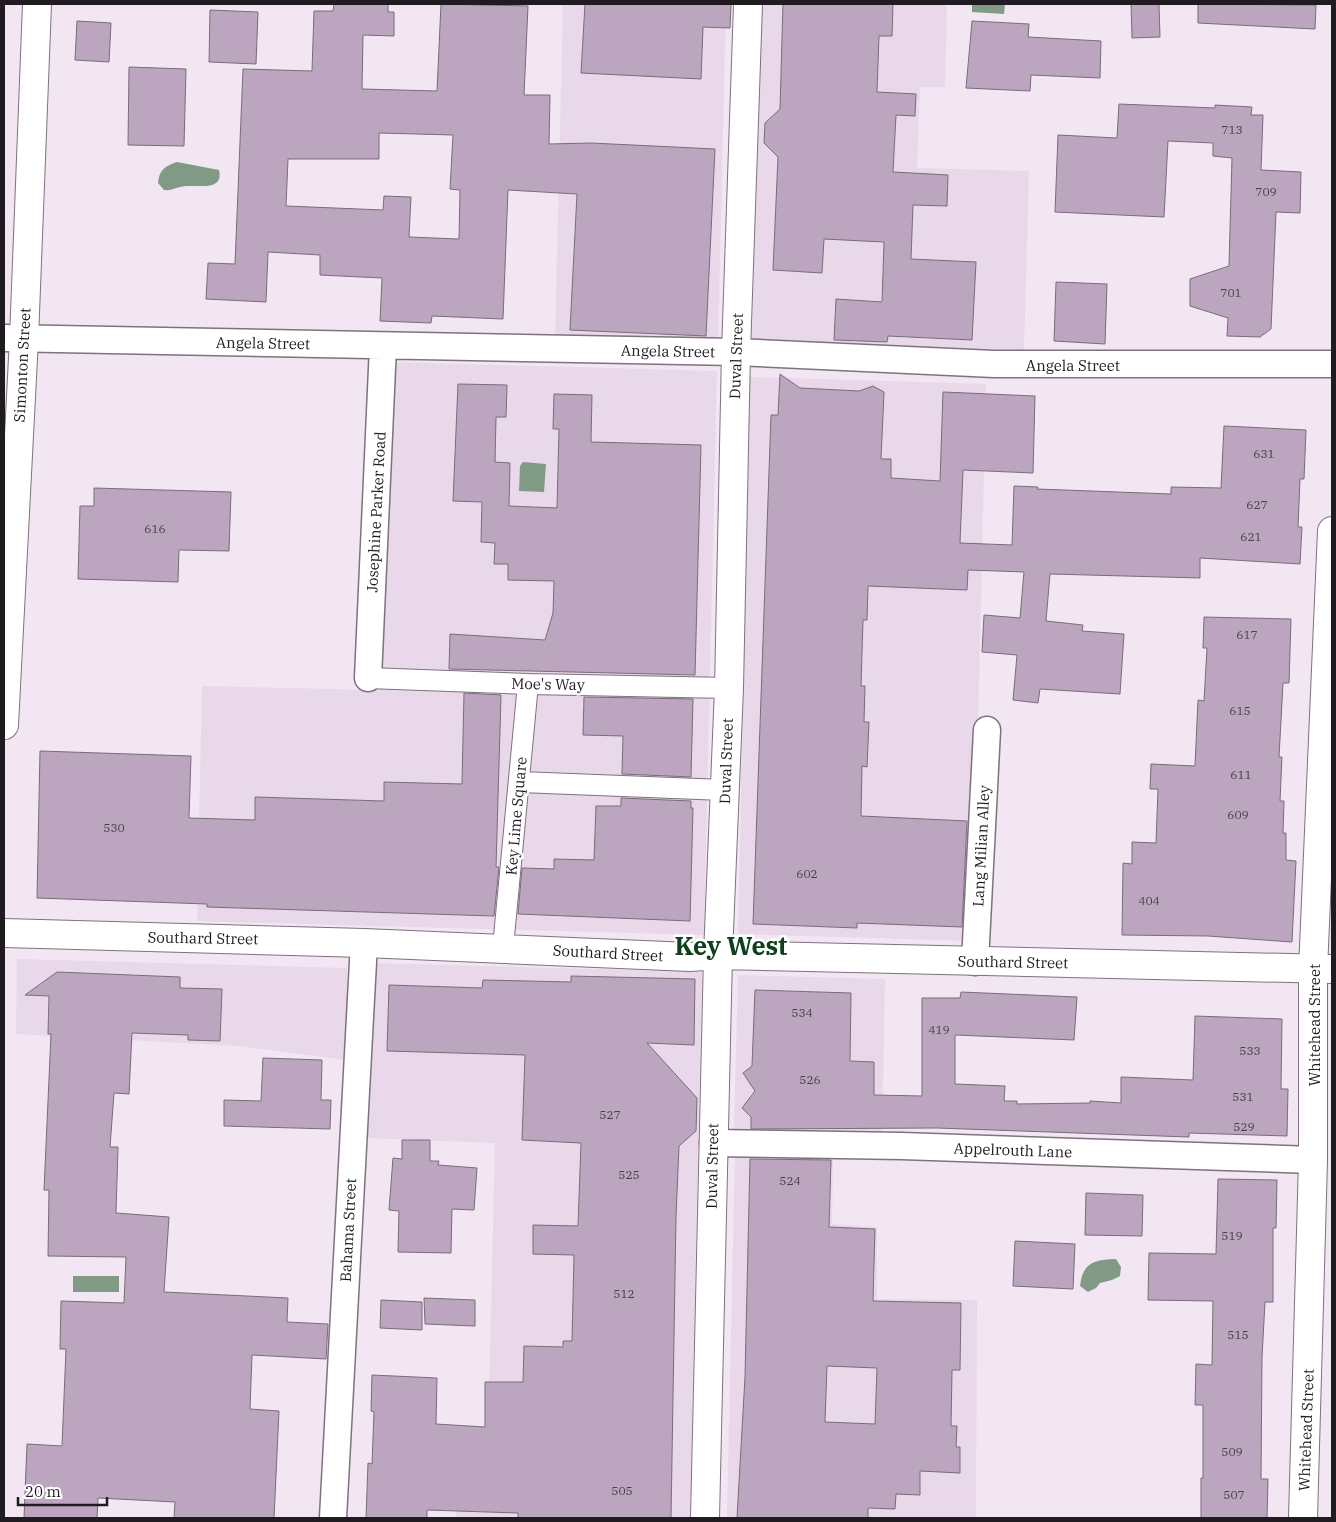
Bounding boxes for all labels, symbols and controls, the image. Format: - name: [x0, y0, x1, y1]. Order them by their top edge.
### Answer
- house number: 713: [1221, 122, 1243, 137]
- house number: 709: [1255, 184, 1277, 199]
- house number: 701: [1220, 285, 1242, 300]
- street label: Simonton Street: [10, 307, 34, 423]
- street label: Duval Street: [725, 313, 747, 399]
- street label: Angela Street: [216, 333, 310, 353]
- street label: Angela Street: [621, 341, 715, 361]
- street label: Angela Street: [1026, 356, 1120, 375]
- street label: Josephine Parker Road: [362, 431, 390, 593]
- house number: 631: [1253, 446, 1275, 461]
- house number: 627: [1246, 497, 1268, 512]
- house number: 616: [144, 521, 166, 536]
- house number: 621: [1240, 529, 1262, 544]
- house number: 617: [1236, 627, 1258, 642]
- street label: Moe's Way: [511, 674, 585, 694]
- house number: 615: [1229, 703, 1251, 718]
- street label: Duval Street: [715, 718, 737, 804]
- street label: Key Lime Square: [501, 756, 531, 876]
- house number: 611: [1230, 767, 1252, 782]
- street label: Lang Milian Alley: [968, 785, 994, 907]
- house number: 609: [1227, 807, 1249, 822]
- house number: 530: [103, 820, 125, 835]
- house number: 602: [796, 866, 818, 881]
- house number: 404: [1138, 893, 1160, 908]
- street label: Southard Street: [147, 928, 259, 948]
- district label: Key West: [675, 929, 787, 962]
- street label: Southard Street: [552, 941, 664, 965]
- street label: Southard Street: [957, 952, 1069, 972]
- street label: Whitehead Street: [1305, 964, 1324, 1086]
- house number: 534: [791, 1005, 813, 1020]
- house number: 419: [928, 1022, 950, 1037]
- house number: 533: [1239, 1043, 1261, 1058]
- house number: 526: [799, 1072, 821, 1087]
- house number: 531: [1232, 1089, 1254, 1104]
- house number: 527: [599, 1107, 621, 1122]
- house number: 529: [1233, 1119, 1255, 1134]
- street label: Duval Street: [702, 1123, 722, 1209]
- street label: Appelrouth Lane: [953, 1138, 1073, 1162]
- house number: 525: [618, 1167, 640, 1182]
- house number: 524: [779, 1173, 801, 1188]
- street label: Bahama Street: [336, 1178, 360, 1282]
- house number: 519: [1221, 1228, 1243, 1243]
- house number: 512: [613, 1286, 635, 1301]
- house number: 515: [1227, 1327, 1249, 1342]
- street label: Whitehead Street: [1294, 1368, 1318, 1492]
- house number: 509: [1221, 1444, 1243, 1459]
- scale bar: [18, 1474, 106, 1506]
- text: 20 m: [25, 1482, 61, 1501]
- house number: 505: [611, 1483, 633, 1498]
- house number: 507: [1223, 1487, 1245, 1502]

